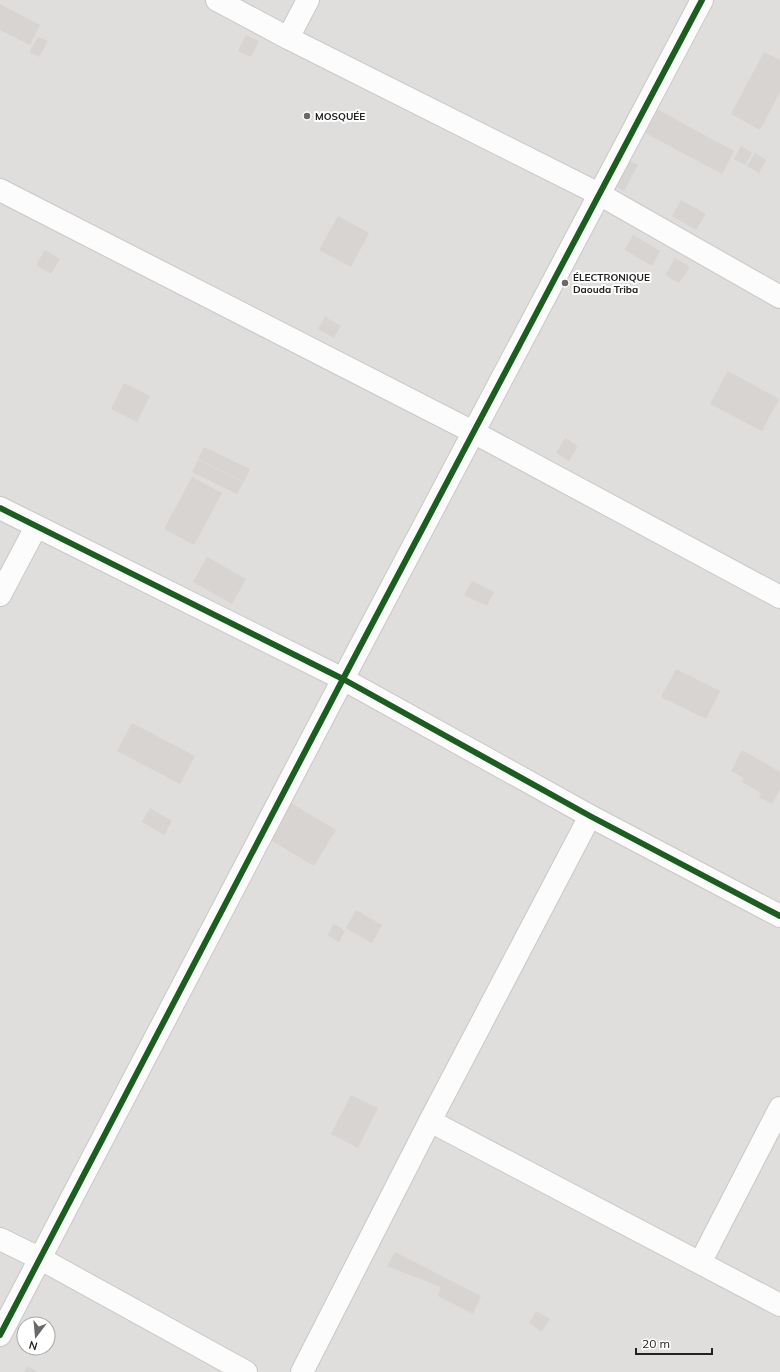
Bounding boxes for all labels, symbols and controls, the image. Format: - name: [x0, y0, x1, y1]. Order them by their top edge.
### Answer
- place label: MOSQUÉE: [315, 110, 365, 123]
- marker: MOSQUÉE: [302, 111, 312, 121]
- place label: ÉLECTRONIQUE Daouda Triba: [573, 271, 650, 296]
- marker: ÉLECTRONIQUE Daouda Triba: [560, 278, 570, 288]
- north arrow: [16, 1316, 56, 1356]
- scale bar: [636, 1330, 712, 1356]
- text: 20 m: [642, 1336, 670, 1351]
- text: N: [27, 1338, 39, 1353]

